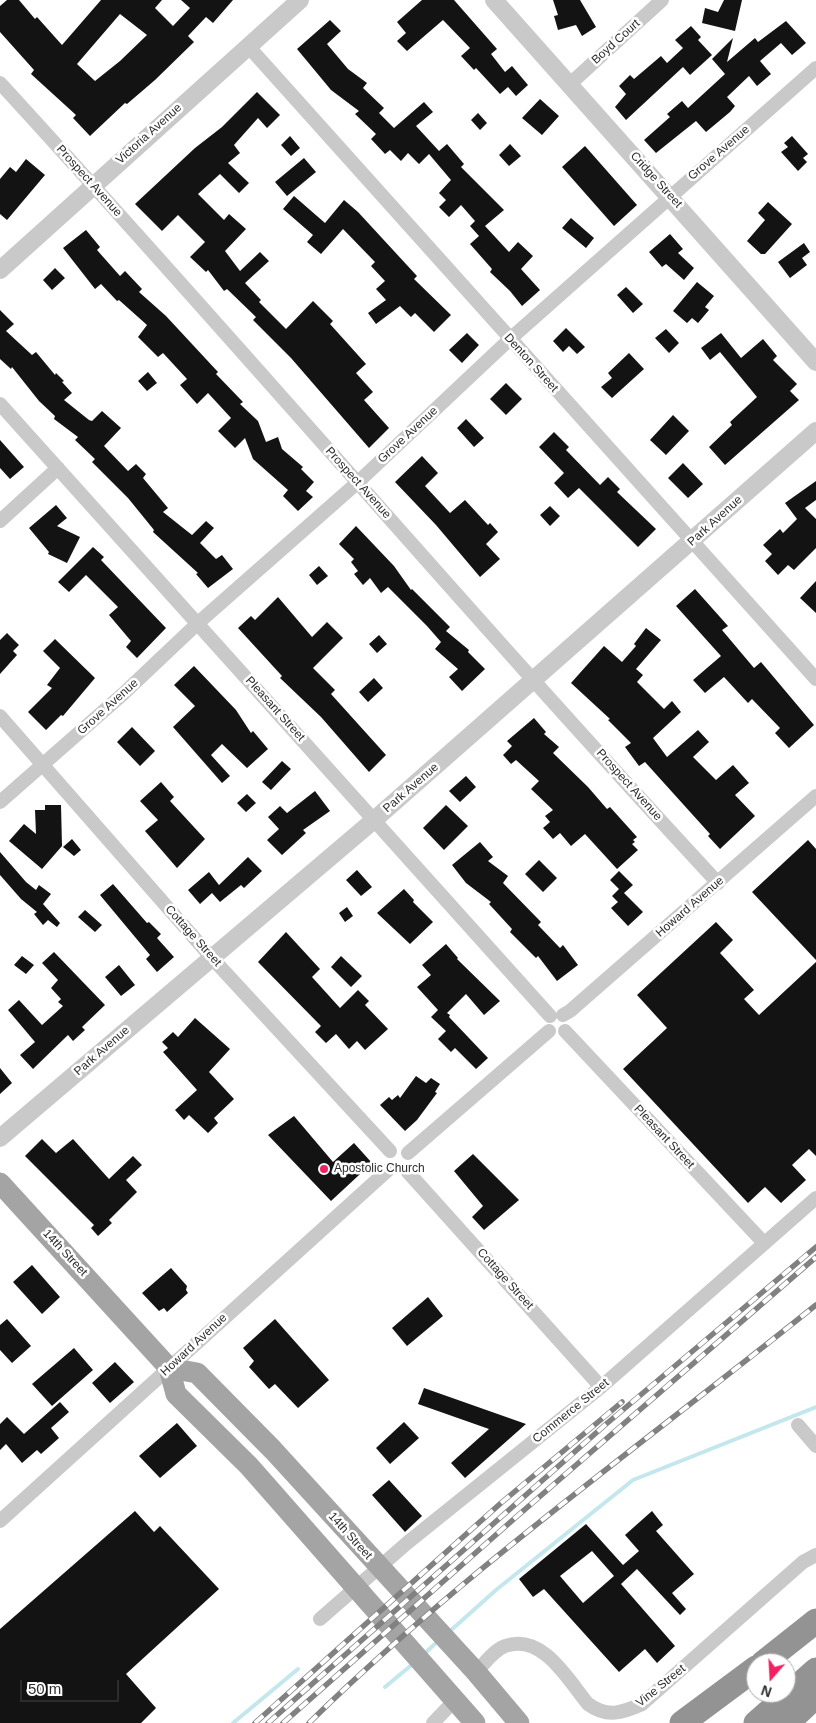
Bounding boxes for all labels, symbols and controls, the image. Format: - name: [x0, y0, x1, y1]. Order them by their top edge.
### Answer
- street label: Boyd Court: [589, 17, 643, 67]
- street label: Victoria Avenue: [113, 101, 185, 167]
- street label: Grove Avenue: [685, 122, 753, 184]
- street label: Prospect Avenue: [53, 142, 125, 220]
- street label: Cridge Street: [627, 149, 685, 211]
- street label: Denton Street: [501, 331, 561, 395]
- street label: Grove Avenue: [375, 404, 441, 466]
- street label: Prospect Avenue: [322, 444, 394, 522]
- street label: Park Avenue: [685, 493, 745, 549]
- street label: Pleasant Street: [242, 674, 308, 744]
- street label: Grove Avenue: [75, 676, 141, 738]
- street label: Prospect Avenue: [593, 746, 665, 824]
- street label: Park Avenue: [380, 760, 442, 816]
- street label: Howard Avenue: [653, 874, 727, 940]
- street label: Cottage Street: [162, 902, 224, 970]
- street label: Park Avenue: [71, 1023, 133, 1079]
- street label: Pleasant Street: [631, 1102, 697, 1172]
- place label: Apostolic Church: [334, 1162, 425, 1176]
- marker: Apostolic Church: [318, 1163, 330, 1175]
- street label: 14th Street: [40, 1227, 90, 1279]
- street label: Cottage Street: [474, 1245, 536, 1313]
- street label: Howard Avenue: [158, 1311, 230, 1379]
- street label: Commerce Street: [530, 1376, 612, 1446]
- street label: 14th Street: [325, 1509, 375, 1563]
- north arrow: [746, 1653, 796, 1703]
- street label: Vine Street: [633, 1662, 689, 1710]
- scale bar: [22, 1670, 121, 1702]
- text: 50 m: [28, 1680, 61, 1697]
- text: N: [759, 1682, 774, 1700]

